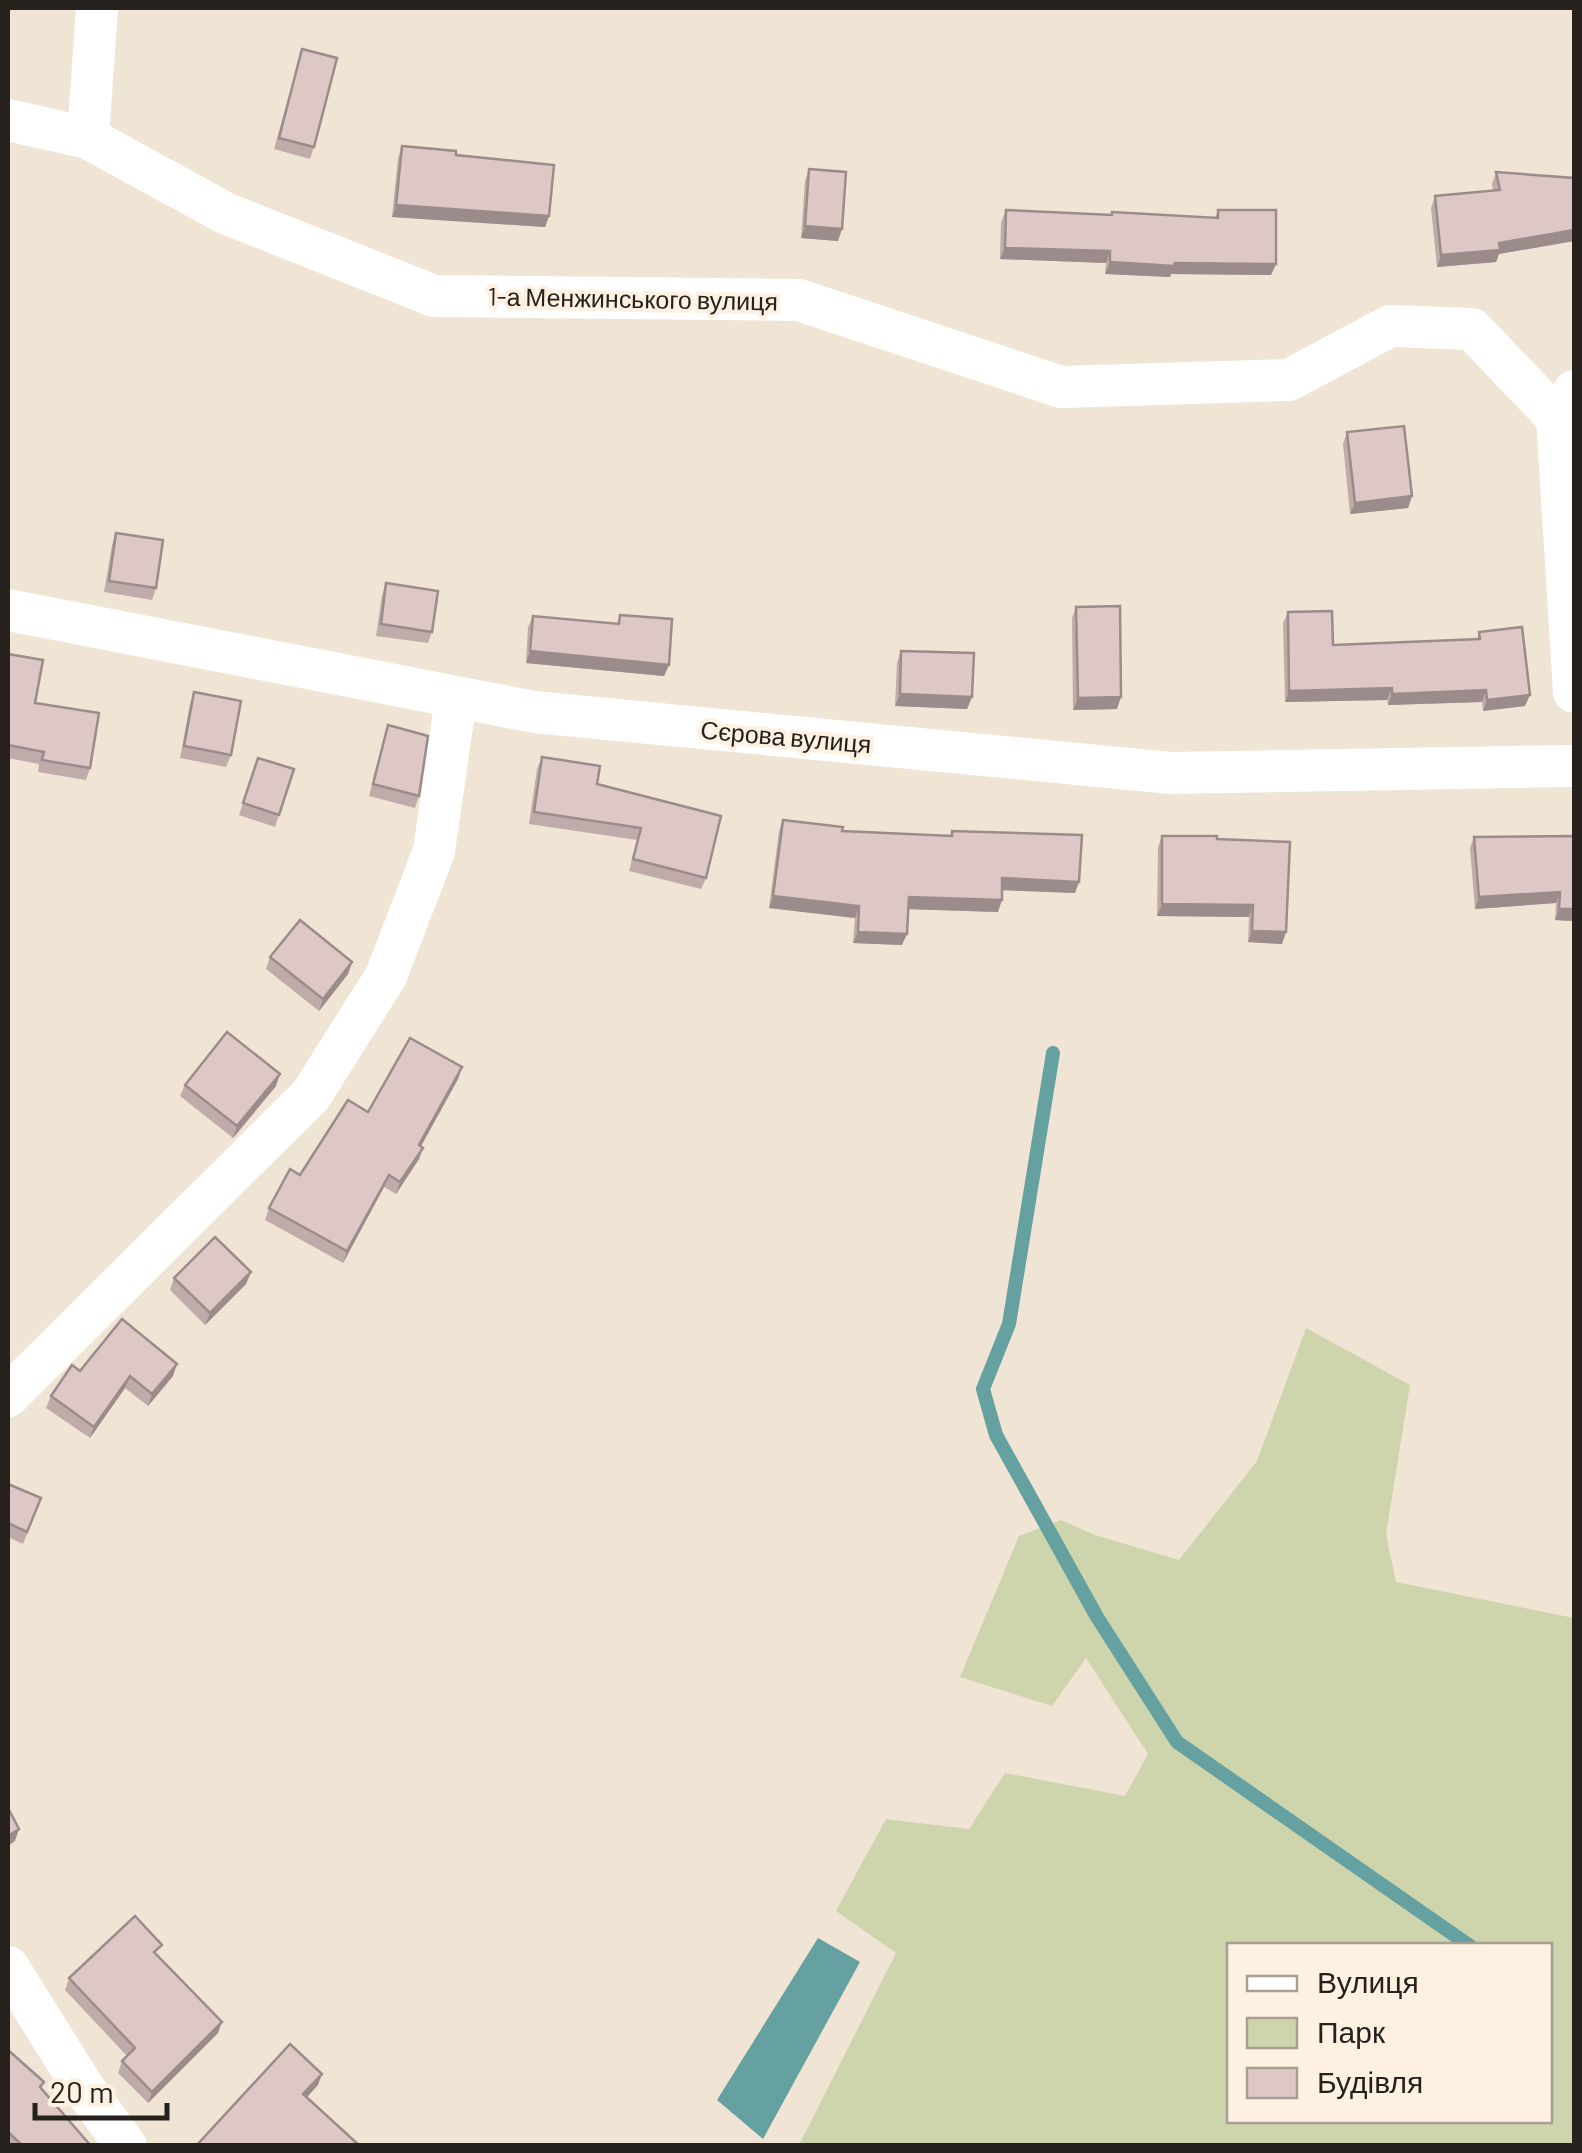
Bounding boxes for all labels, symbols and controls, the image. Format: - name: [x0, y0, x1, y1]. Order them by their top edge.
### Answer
- street label: 1-а Менжинського вулиця: [488, 280, 778, 316]
- street label: Сєрова вулиця: [699, 714, 873, 758]
- legend: [1227, 1943, 1552, 2123]
- text: Вулиця: [1317, 1963, 1419, 1999]
- text: Парк: [1317, 2013, 1386, 2049]
- scale bar: [35, 2058, 168, 2120]
- text: Будівля: [1317, 2063, 1423, 2099]
- text: 20 m: [50, 2073, 114, 2109]

